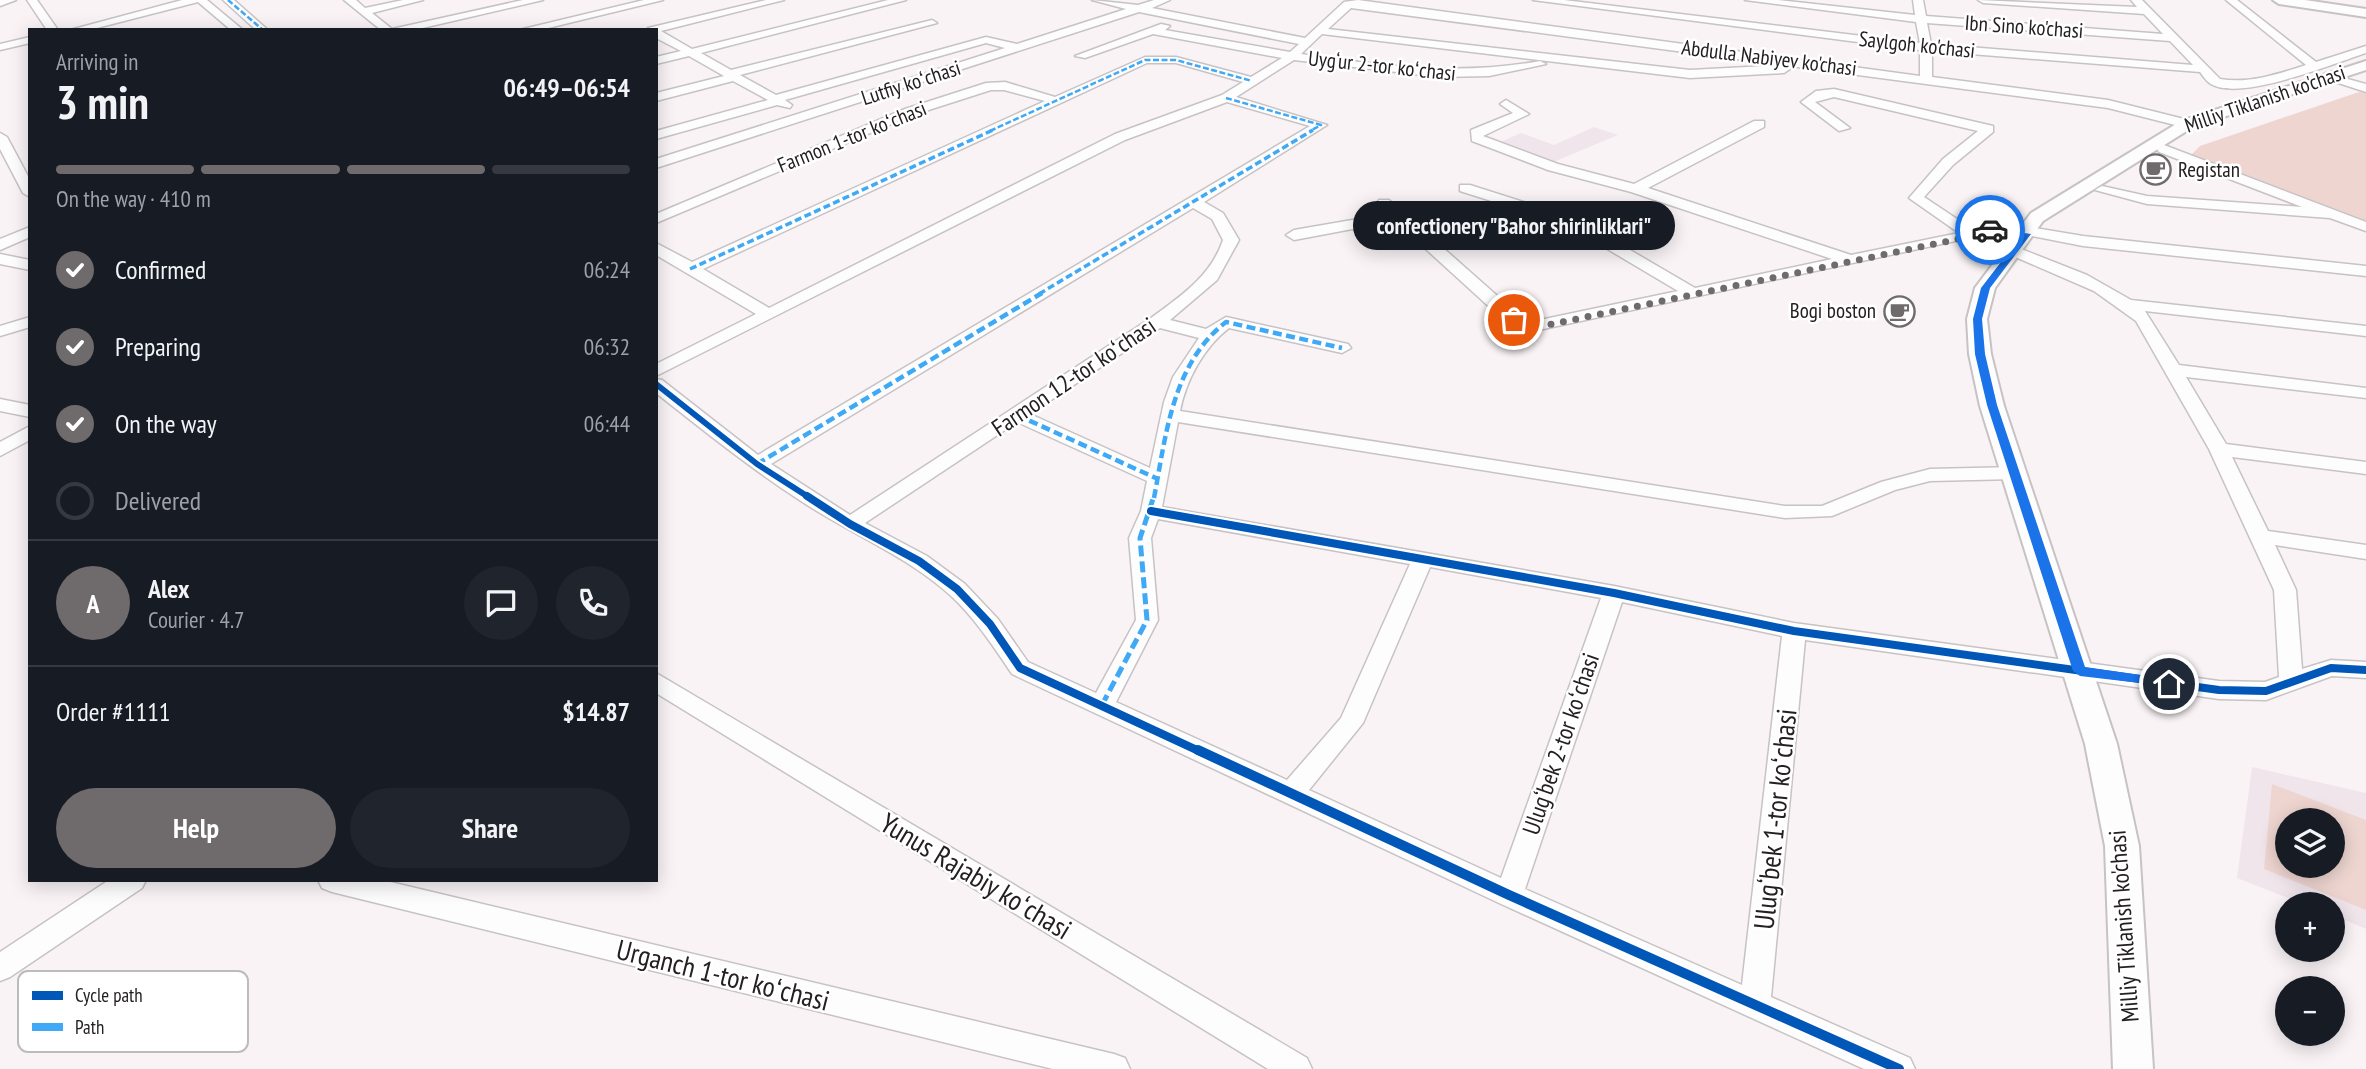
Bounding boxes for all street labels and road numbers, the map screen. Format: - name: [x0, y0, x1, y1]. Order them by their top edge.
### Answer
- street label: Ibn Sino ko'chasi: [1964, 9, 2084, 44]
- street label: Saylgoh ko'chasi: [1858, 25, 1977, 64]
- street label: Abdulla Nabiyev ko'chasi: [1680, 33, 1858, 82]
- street label: Uyg‘ur 2-tor koʻchasi: [1307, 44, 1457, 87]
- street label: Lutfiy koʻchasi: [858, 54, 964, 111]
- street label: Milliy Tiklanish ko'chasi: [2181, 58, 2349, 139]
- street label: Farmon 1-tor koʻchasi: [773, 94, 930, 179]
- street label: Farmon 12-tor koʻchasi: [986, 310, 1162, 443]
- street label: Ulug‘bek 2-tor koʻchasi: [1515, 649, 1606, 839]
- street label: Ulug‘bek 1-tor koʻchasi: [1745, 707, 1804, 931]
- street label: Yunus Rajabiy koʻchasi: [874, 804, 1079, 947]
- street label: Milliy Tiklanish ko'chasi: [2101, 829, 2146, 1023]
- street label: Urganch 1-tor koʻchasi: [613, 930, 833, 1019]

